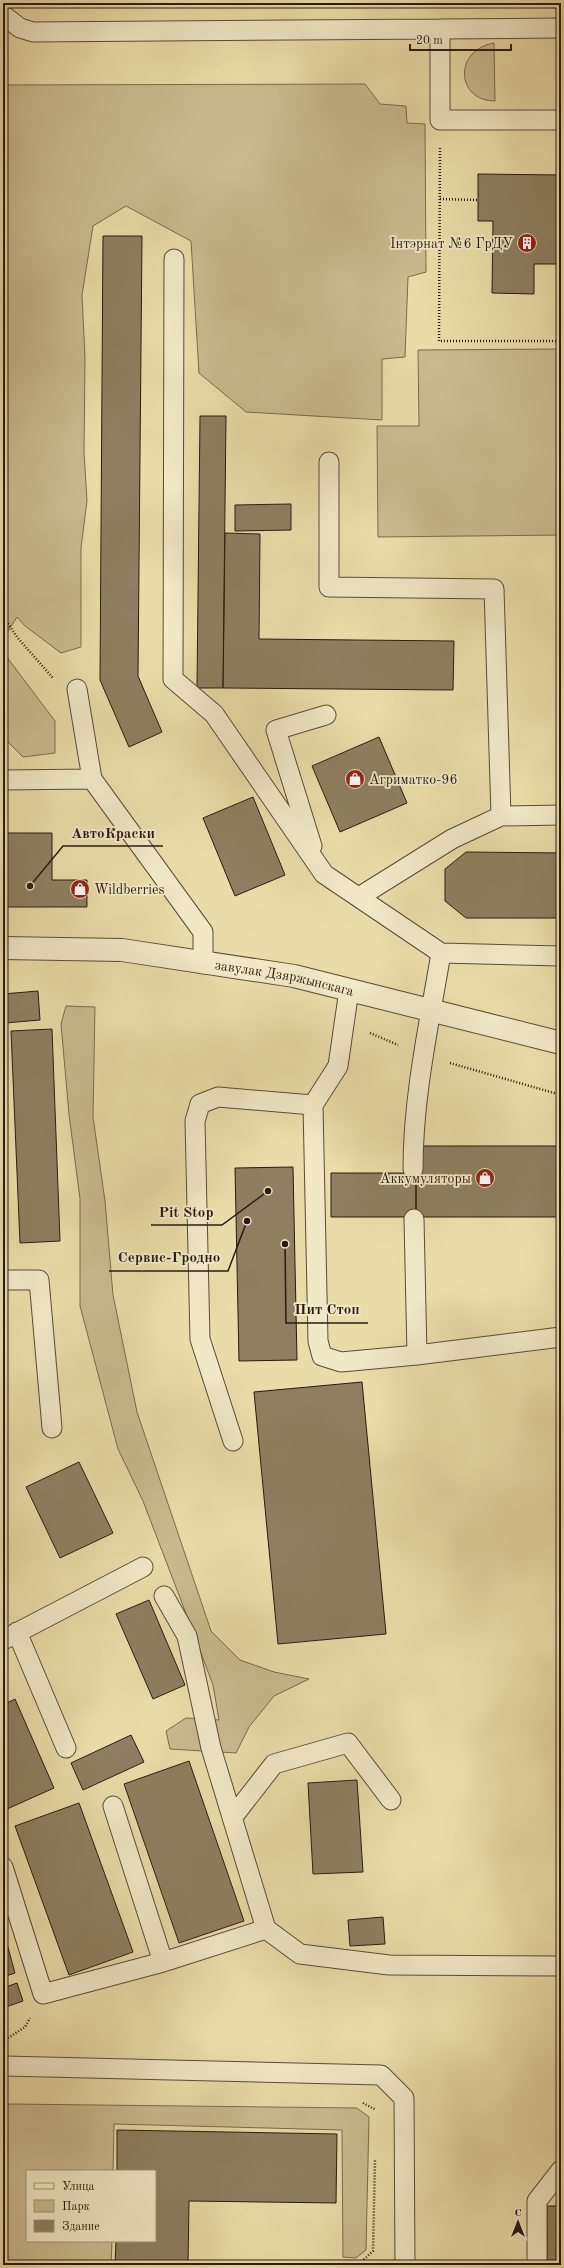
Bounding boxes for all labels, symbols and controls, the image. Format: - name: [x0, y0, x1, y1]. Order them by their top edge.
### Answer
- scale bar: [410, 26, 511, 52]
- text: 20 m: [416, 35, 443, 47]
- building icon: Інтэрнат №6 ГрДУ: [516, 232, 538, 254]
- place label: Інтэрнат №6 ГрДУ: [390, 237, 513, 251]
- shop icon: Агриматко-96: [344, 768, 366, 790]
- place label: Агриматко-96: [369, 773, 458, 787]
- callout: АвтоКраски: [63, 819, 163, 846]
- text: АвтоКраски: [71, 827, 155, 842]
- shop icon: Wildberries: [69, 878, 91, 900]
- place label: Wildberries: [94, 883, 165, 897]
- street label: завулак Дзяржынскага: [214, 958, 355, 999]
- shop icon: Аккумуляторы: [474, 1167, 496, 1189]
- place label: Аккумуляторы: [380, 1172, 471, 1186]
- callout: Pit Stop: [151, 1198, 222, 1225]
- text: Pit Stop: [158, 1206, 214, 1221]
- callout: Сервис-Гродно: [109, 1244, 228, 1271]
- text: Сервис-Гродно: [118, 1251, 220, 1266]
- callout: Пит Стоп: [286, 1296, 368, 1323]
- text: Пит Стоп: [294, 1303, 360, 1318]
- legend: [26, 2170, 156, 2242]
- text: Улица: [62, 2181, 95, 2193]
- text: Парк: [62, 2201, 90, 2213]
- north arrow: [498, 2202, 538, 2242]
- text: С: [514, 2208, 522, 2219]
- text: Здание: [62, 2221, 100, 2233]

